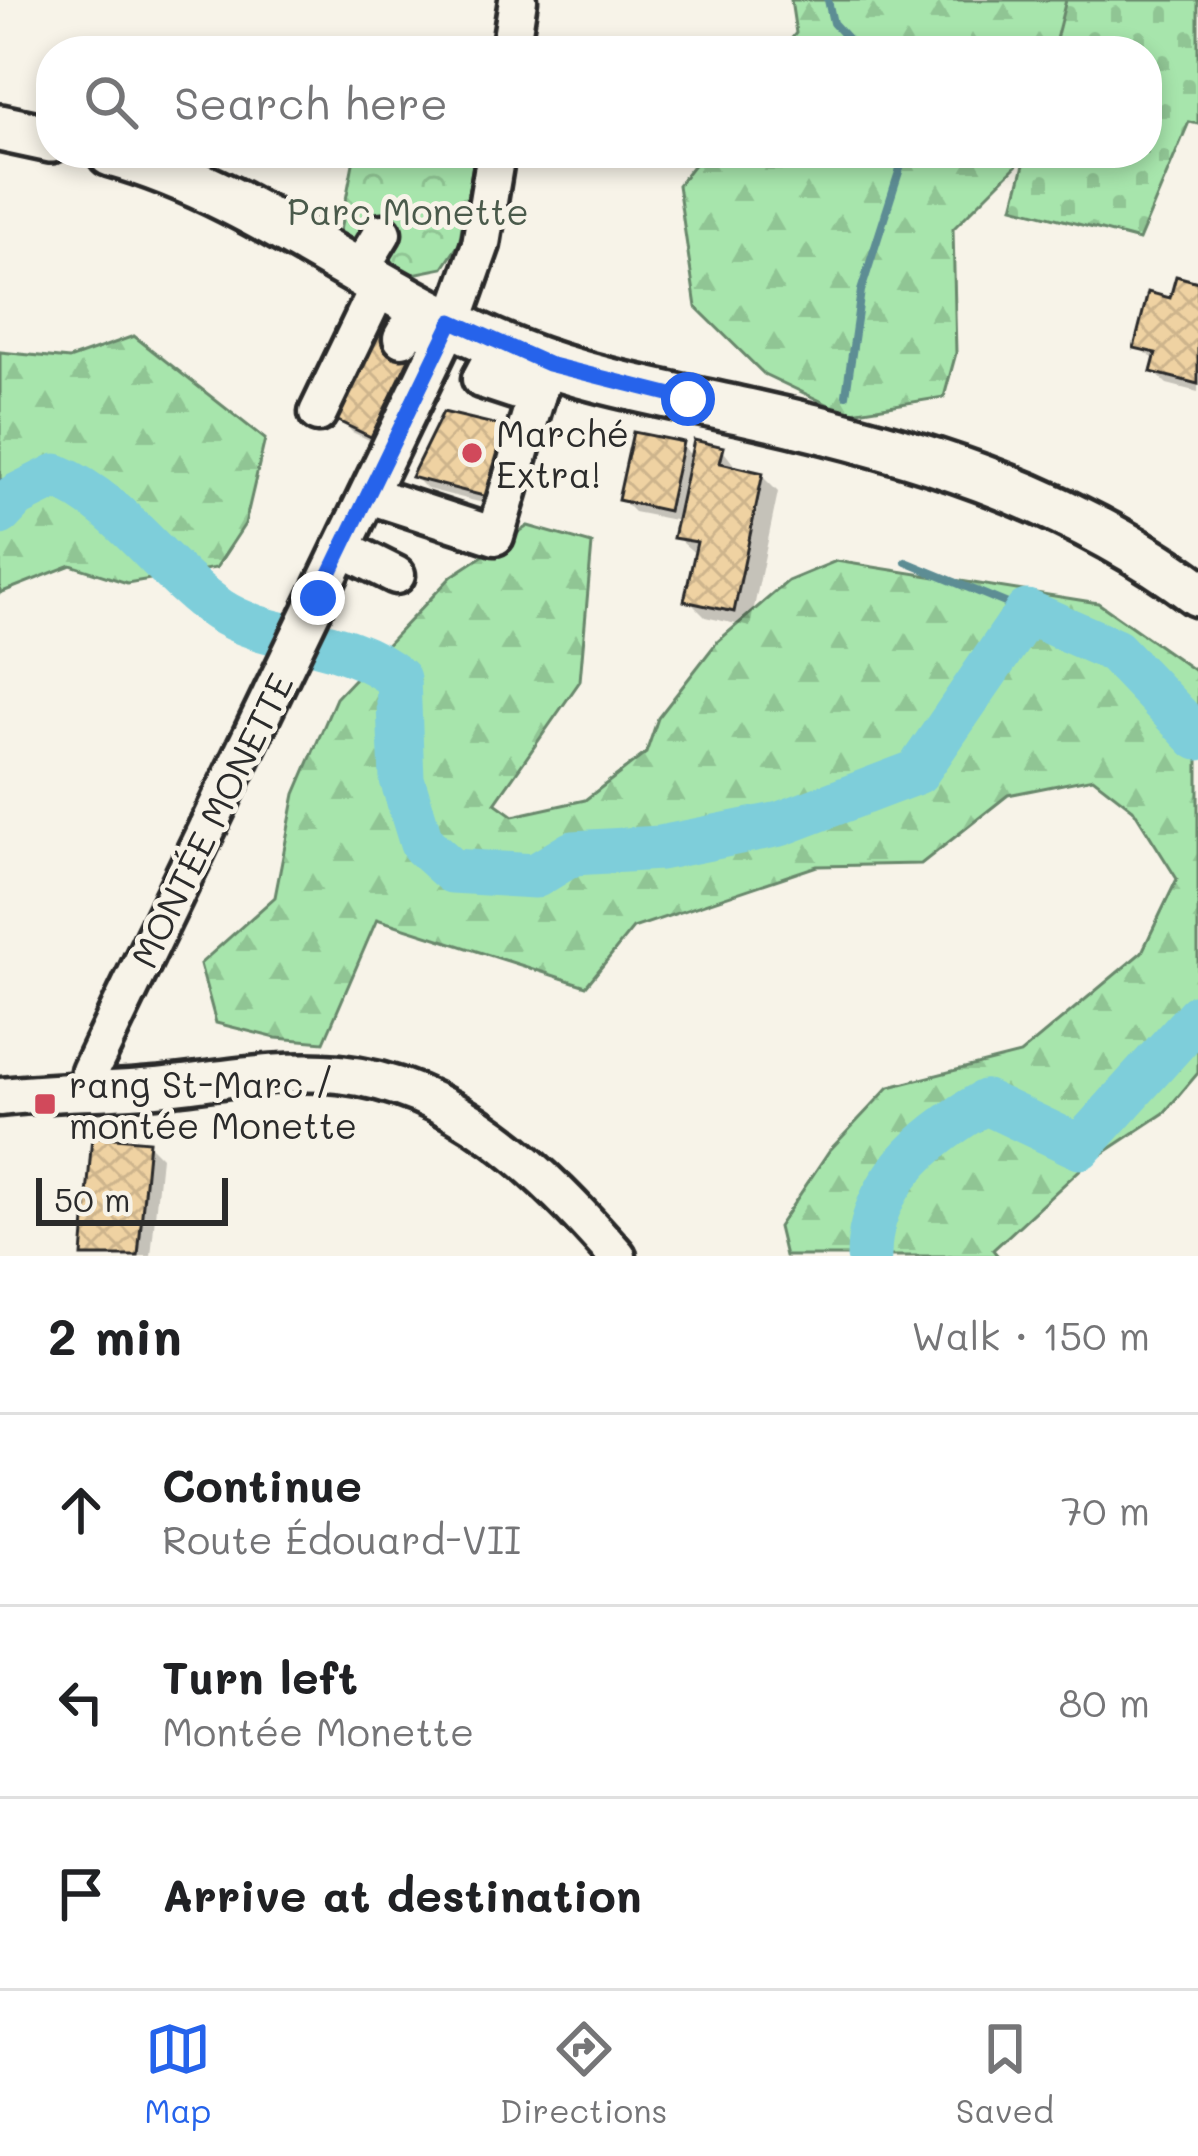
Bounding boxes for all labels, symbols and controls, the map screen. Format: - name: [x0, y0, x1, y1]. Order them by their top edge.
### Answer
- search box: [36, 36, 1162, 168]
- icon: search: [78, 69, 144, 135]
- text: Search here: [174, 73, 448, 131]
- park label: Parc Monette: [287, 187, 529, 234]
- route start: [661, 372, 715, 426]
- place label: Marché Extra!: [496, 409, 629, 497]
- marker: Marché Extra!: [459, 440, 485, 466]
- route end: [291, 571, 345, 625]
- street label: MONTÉE MONETTE: [119, 665, 303, 975]
- place label: rang St-Marc / montée Monette: [69, 1060, 357, 1148]
- marker: rang St-Marc / montée Monette: [32, 1091, 58, 1117]
- scale bar: [36, 1172, 228, 1225]
- text: 50 m: [54, 1177, 130, 1220]
- text: 2 min: [48, 1301, 182, 1368]
- text: Walk · 150 m: [911, 1309, 1150, 1360]
- text: Continue: [162, 1455, 362, 1513]
- icon: ahead: [48, 1477, 114, 1543]
- text: 70 m: [1061, 1484, 1150, 1535]
- text: Route Édouard-VII: [162, 1513, 521, 1564]
- text: Turn left: [162, 1647, 358, 1705]
- icon: left: [48, 1669, 114, 1735]
- text: 80 m: [1059, 1676, 1150, 1727]
- text: Montée Monette: [162, 1705, 474, 1756]
- icon: arrive: [48, 1861, 114, 1927]
- text: Arrive at destination: [162, 1865, 642, 1923]
- tab: Map: [144, 2016, 211, 2131]
- tab: Directions: [500, 2016, 667, 2131]
- tab: Saved: [956, 2016, 1054, 2131]

